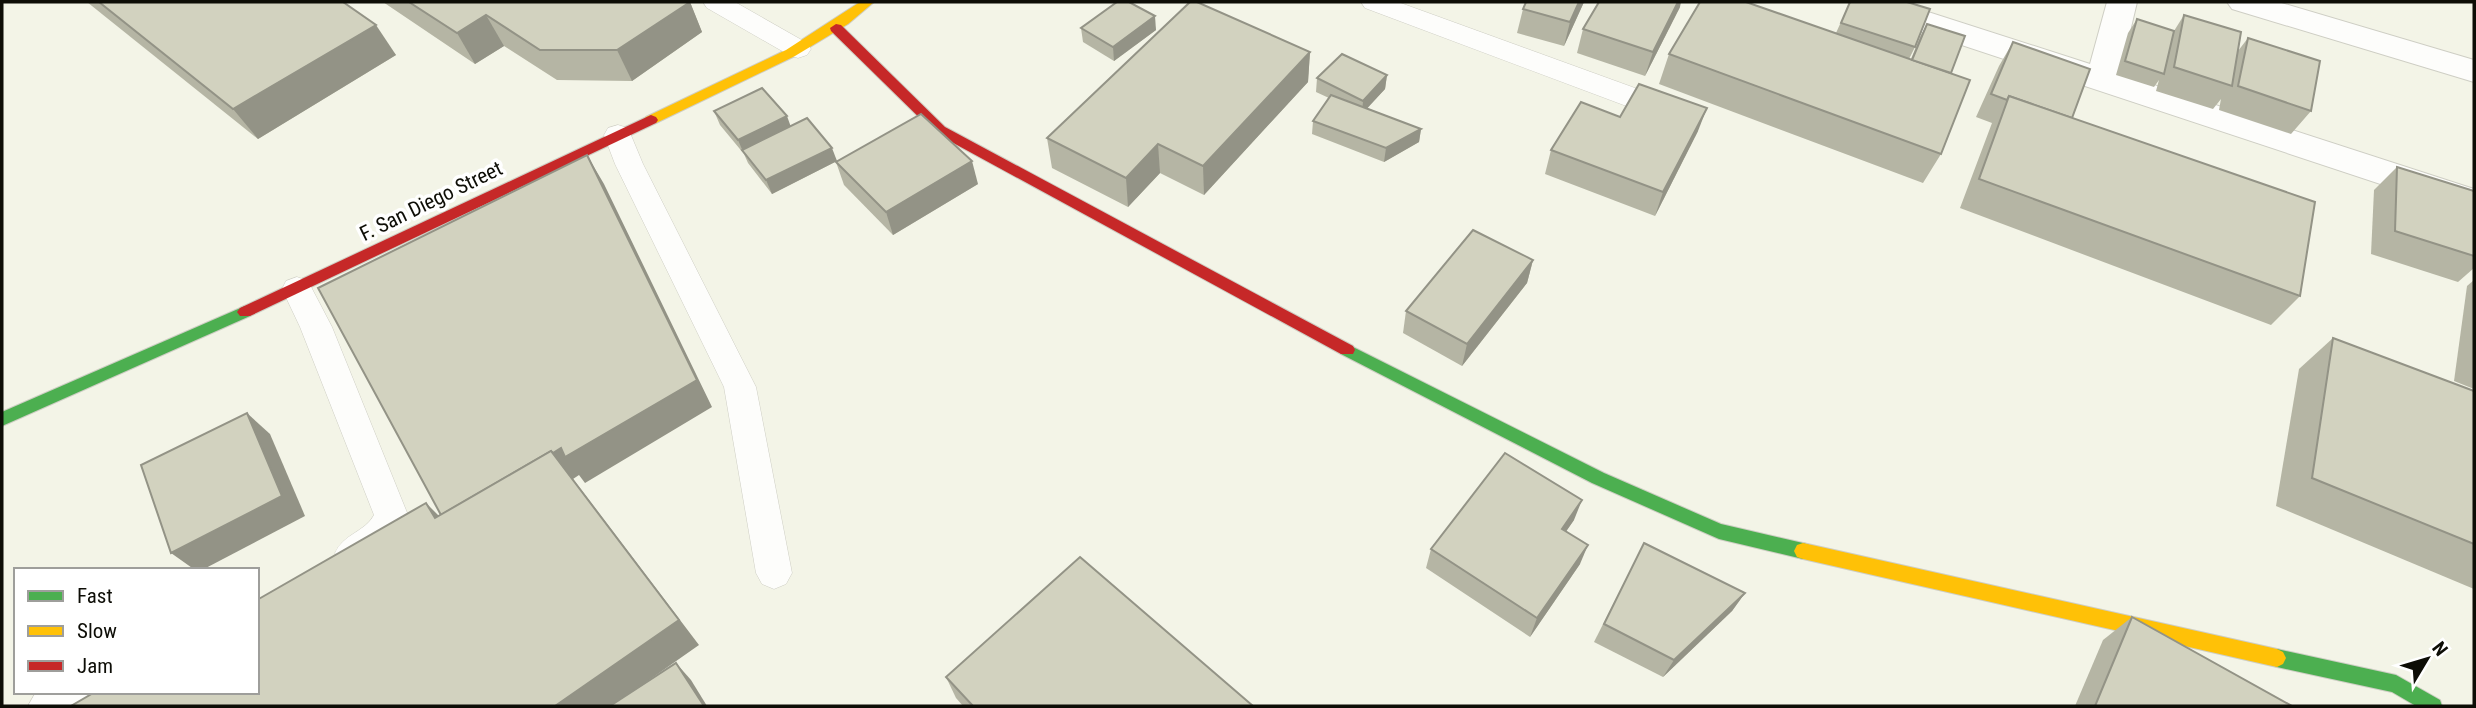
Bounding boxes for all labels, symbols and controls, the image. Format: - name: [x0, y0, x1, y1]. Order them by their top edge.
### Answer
- street label: F. San Diego Street: [356, 156, 506, 246]
- legend: [14, 568, 259, 694]
- text: Fast: [77, 584, 113, 608]
- text: Slow: [77, 619, 117, 643]
- north arrow: [2392, 624, 2462, 694]
- text: N: [2427, 637, 2453, 661]
- text: Jam: [77, 654, 113, 678]

